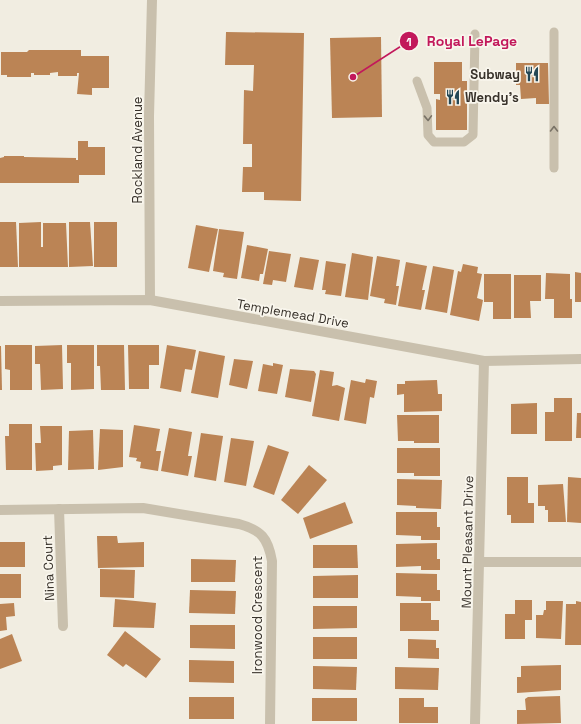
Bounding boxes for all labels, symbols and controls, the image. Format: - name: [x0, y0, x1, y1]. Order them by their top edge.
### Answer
- callout: Royal LePage: [399, 28, 526, 54]
- text: Royal LePage: [427, 32, 517, 50]
- text: 1: [406, 34, 412, 50]
- restaurant icon: Subway: [523, 65, 541, 83]
- place label: Subway: [470, 66, 520, 83]
- restaurant icon: Wendy's: [444, 88, 462, 106]
- place label: Wendy's: [465, 89, 519, 106]
- street label: Rockland Avenue: [129, 96, 146, 204]
- one-way arrow: [423, 115, 432, 121]
- one-way arrow: [550, 126, 558, 132]
- street label: Templemead Drive: [236, 295, 350, 332]
- street label: Mount Pleasant Drive: [458, 475, 477, 609]
- street label: Nina Court: [39, 535, 58, 601]
- street label: Ironwood Crescent: [249, 556, 266, 674]

